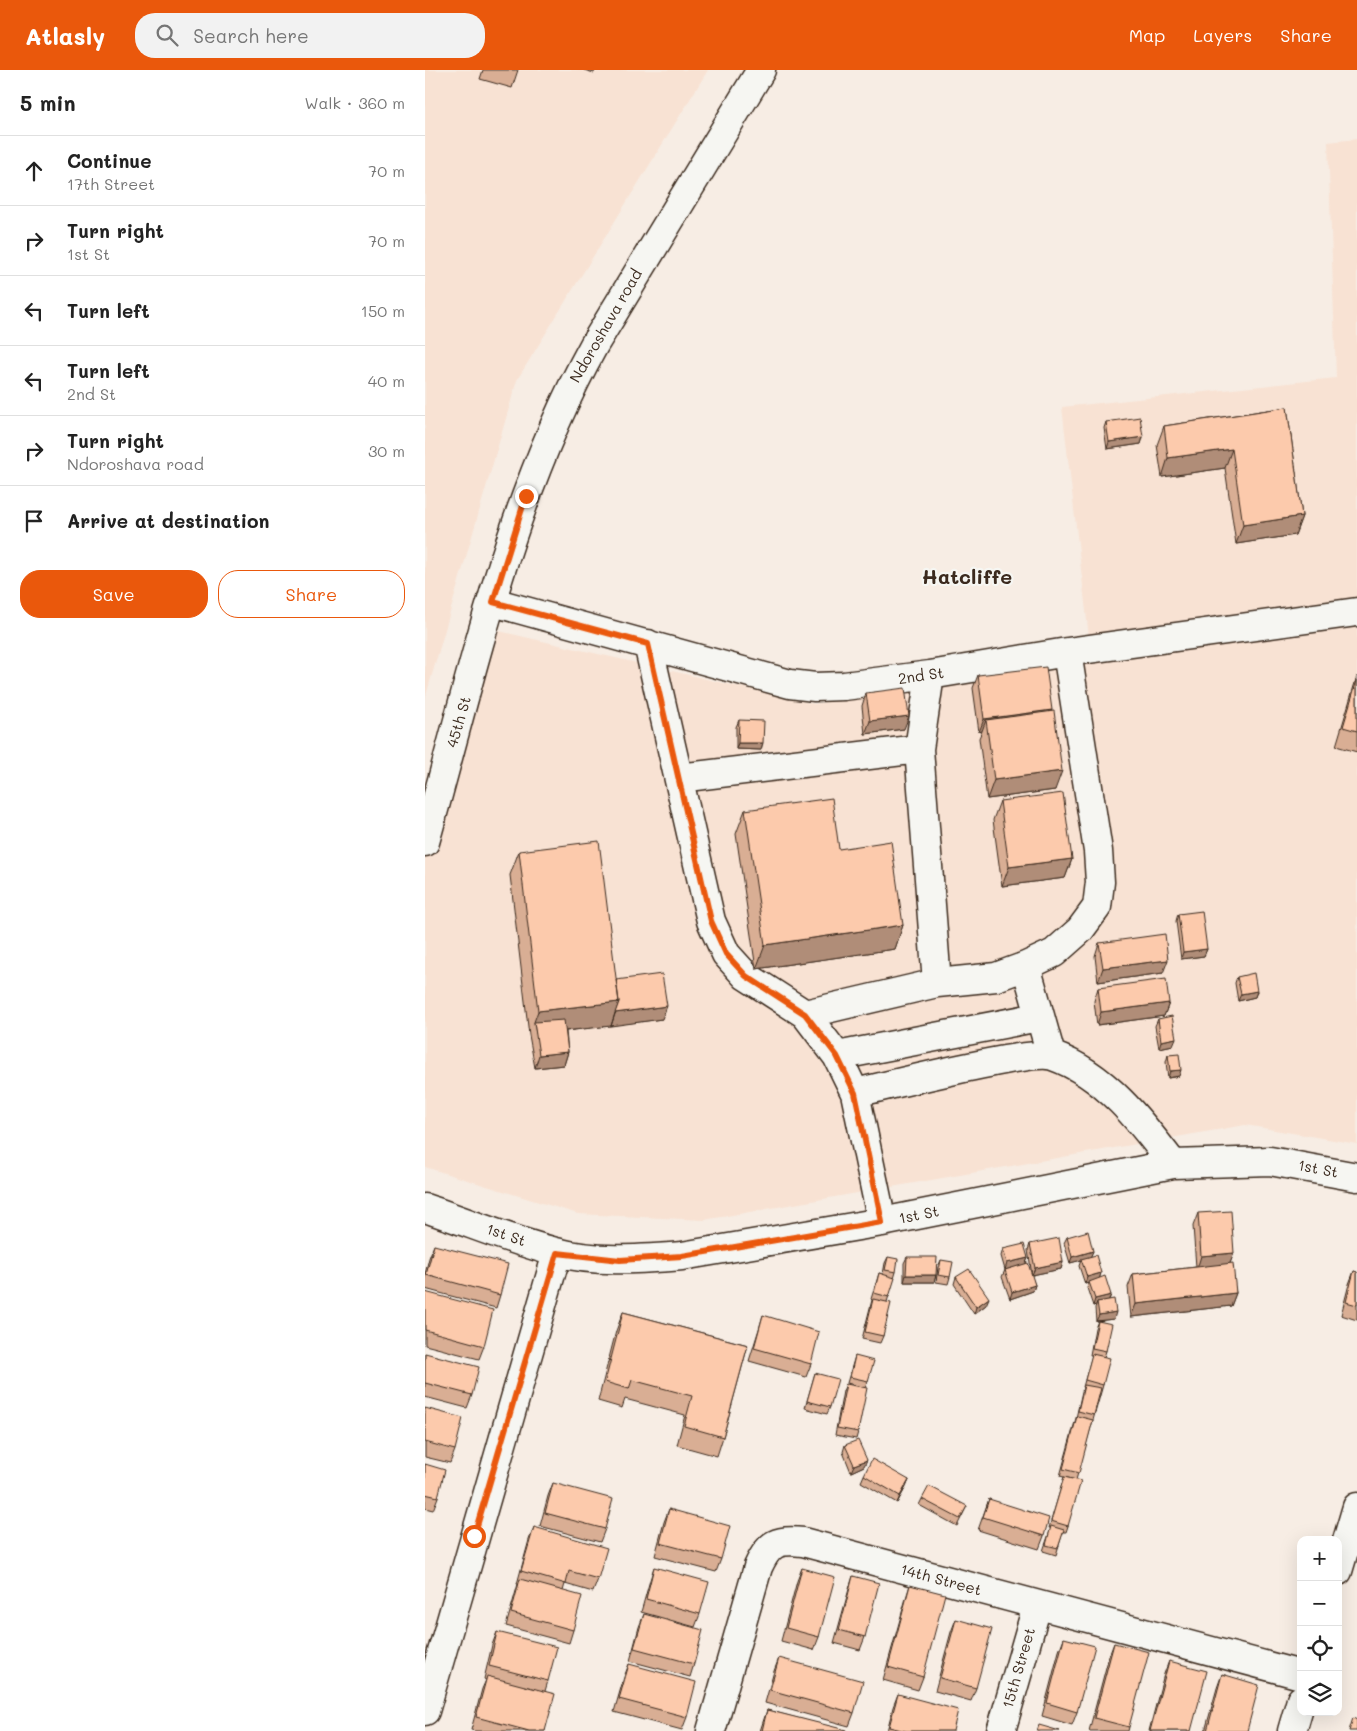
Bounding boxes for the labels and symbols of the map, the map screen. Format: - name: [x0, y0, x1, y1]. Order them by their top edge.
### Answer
- street label: Ndoroshava road: [564, 265, 646, 386]
- route end: [515, 485, 538, 508]
- district label: Hatcliffe: [922, 563, 1012, 589]
- street label: 2nd St: [897, 662, 945, 688]
- street label: 45th St: [441, 694, 475, 750]
- street label: 1st St: [1296, 1154, 1340, 1182]
- street label: 1st St: [897, 1200, 941, 1228]
- street label: 1st St: [484, 1218, 529, 1250]
- route start: [463, 1525, 486, 1548]
- street label: 14th Street: [899, 1559, 984, 1599]
- street label: 15th Street: [997, 1625, 1039, 1710]

